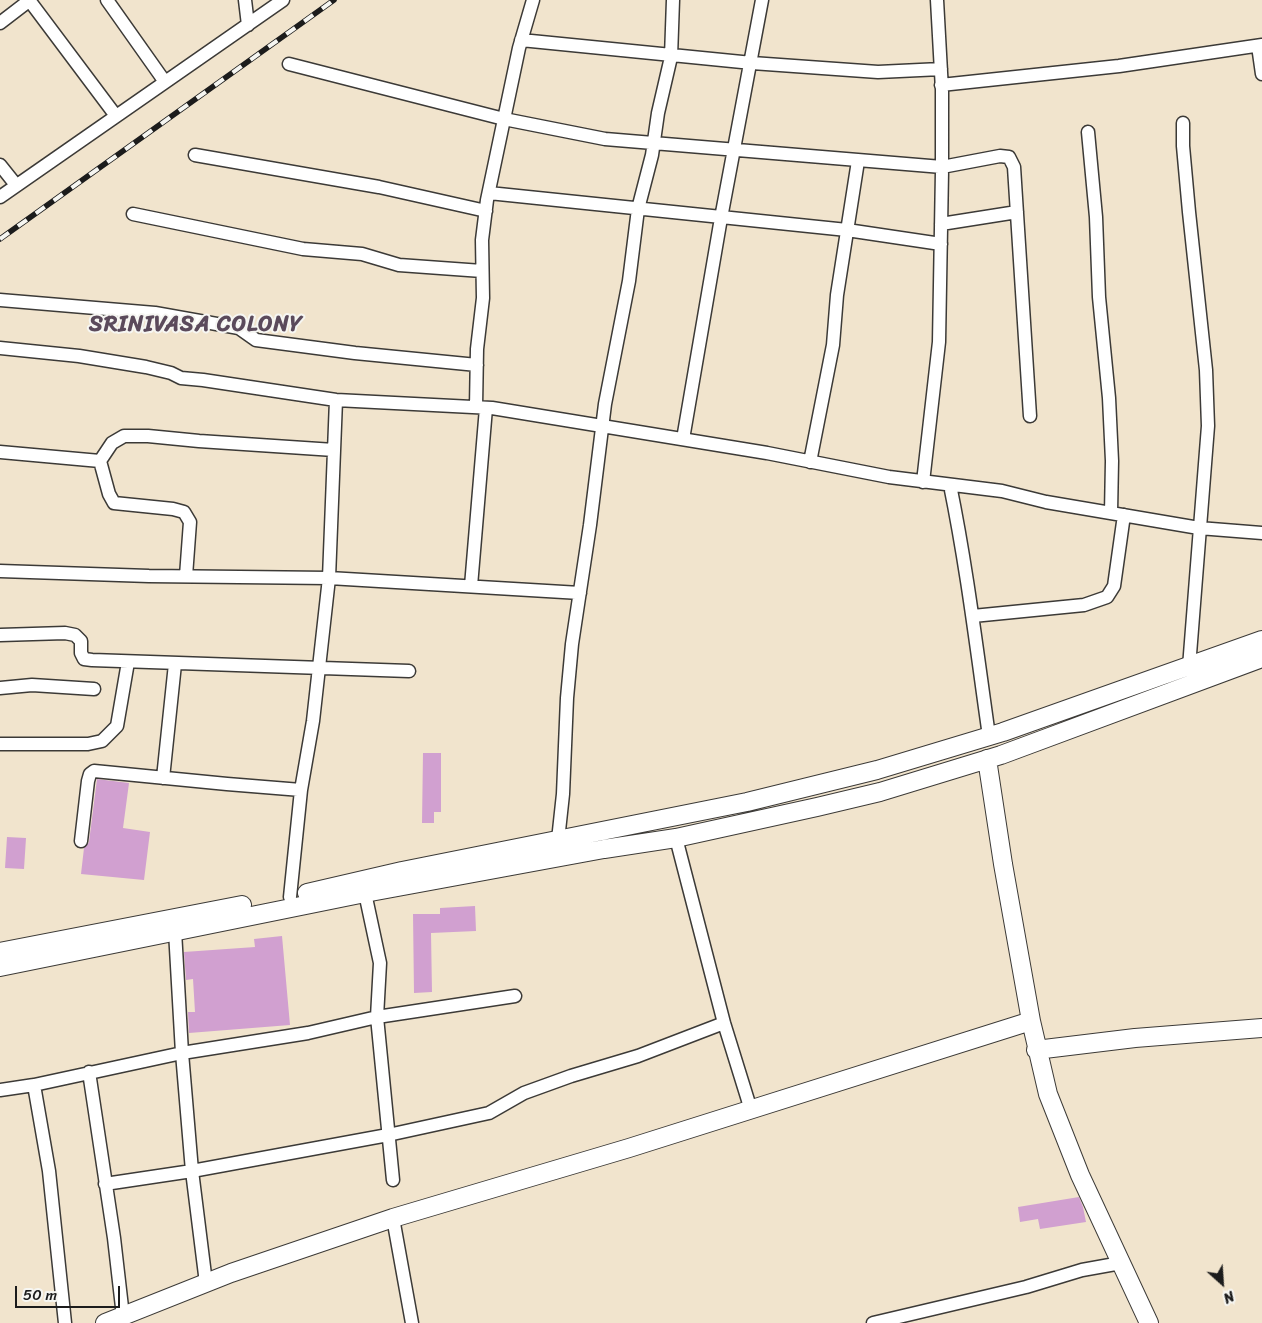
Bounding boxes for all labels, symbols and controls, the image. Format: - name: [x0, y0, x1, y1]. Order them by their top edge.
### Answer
- district label: SRINIVASA COLONY: [88, 312, 304, 338]
- north arrow: [1197, 1258, 1247, 1308]
- scale bar: [18, 1276, 122, 1308]
- text: 50 m: [23, 1282, 57, 1308]
- text: N: [1219, 1284, 1239, 1310]

